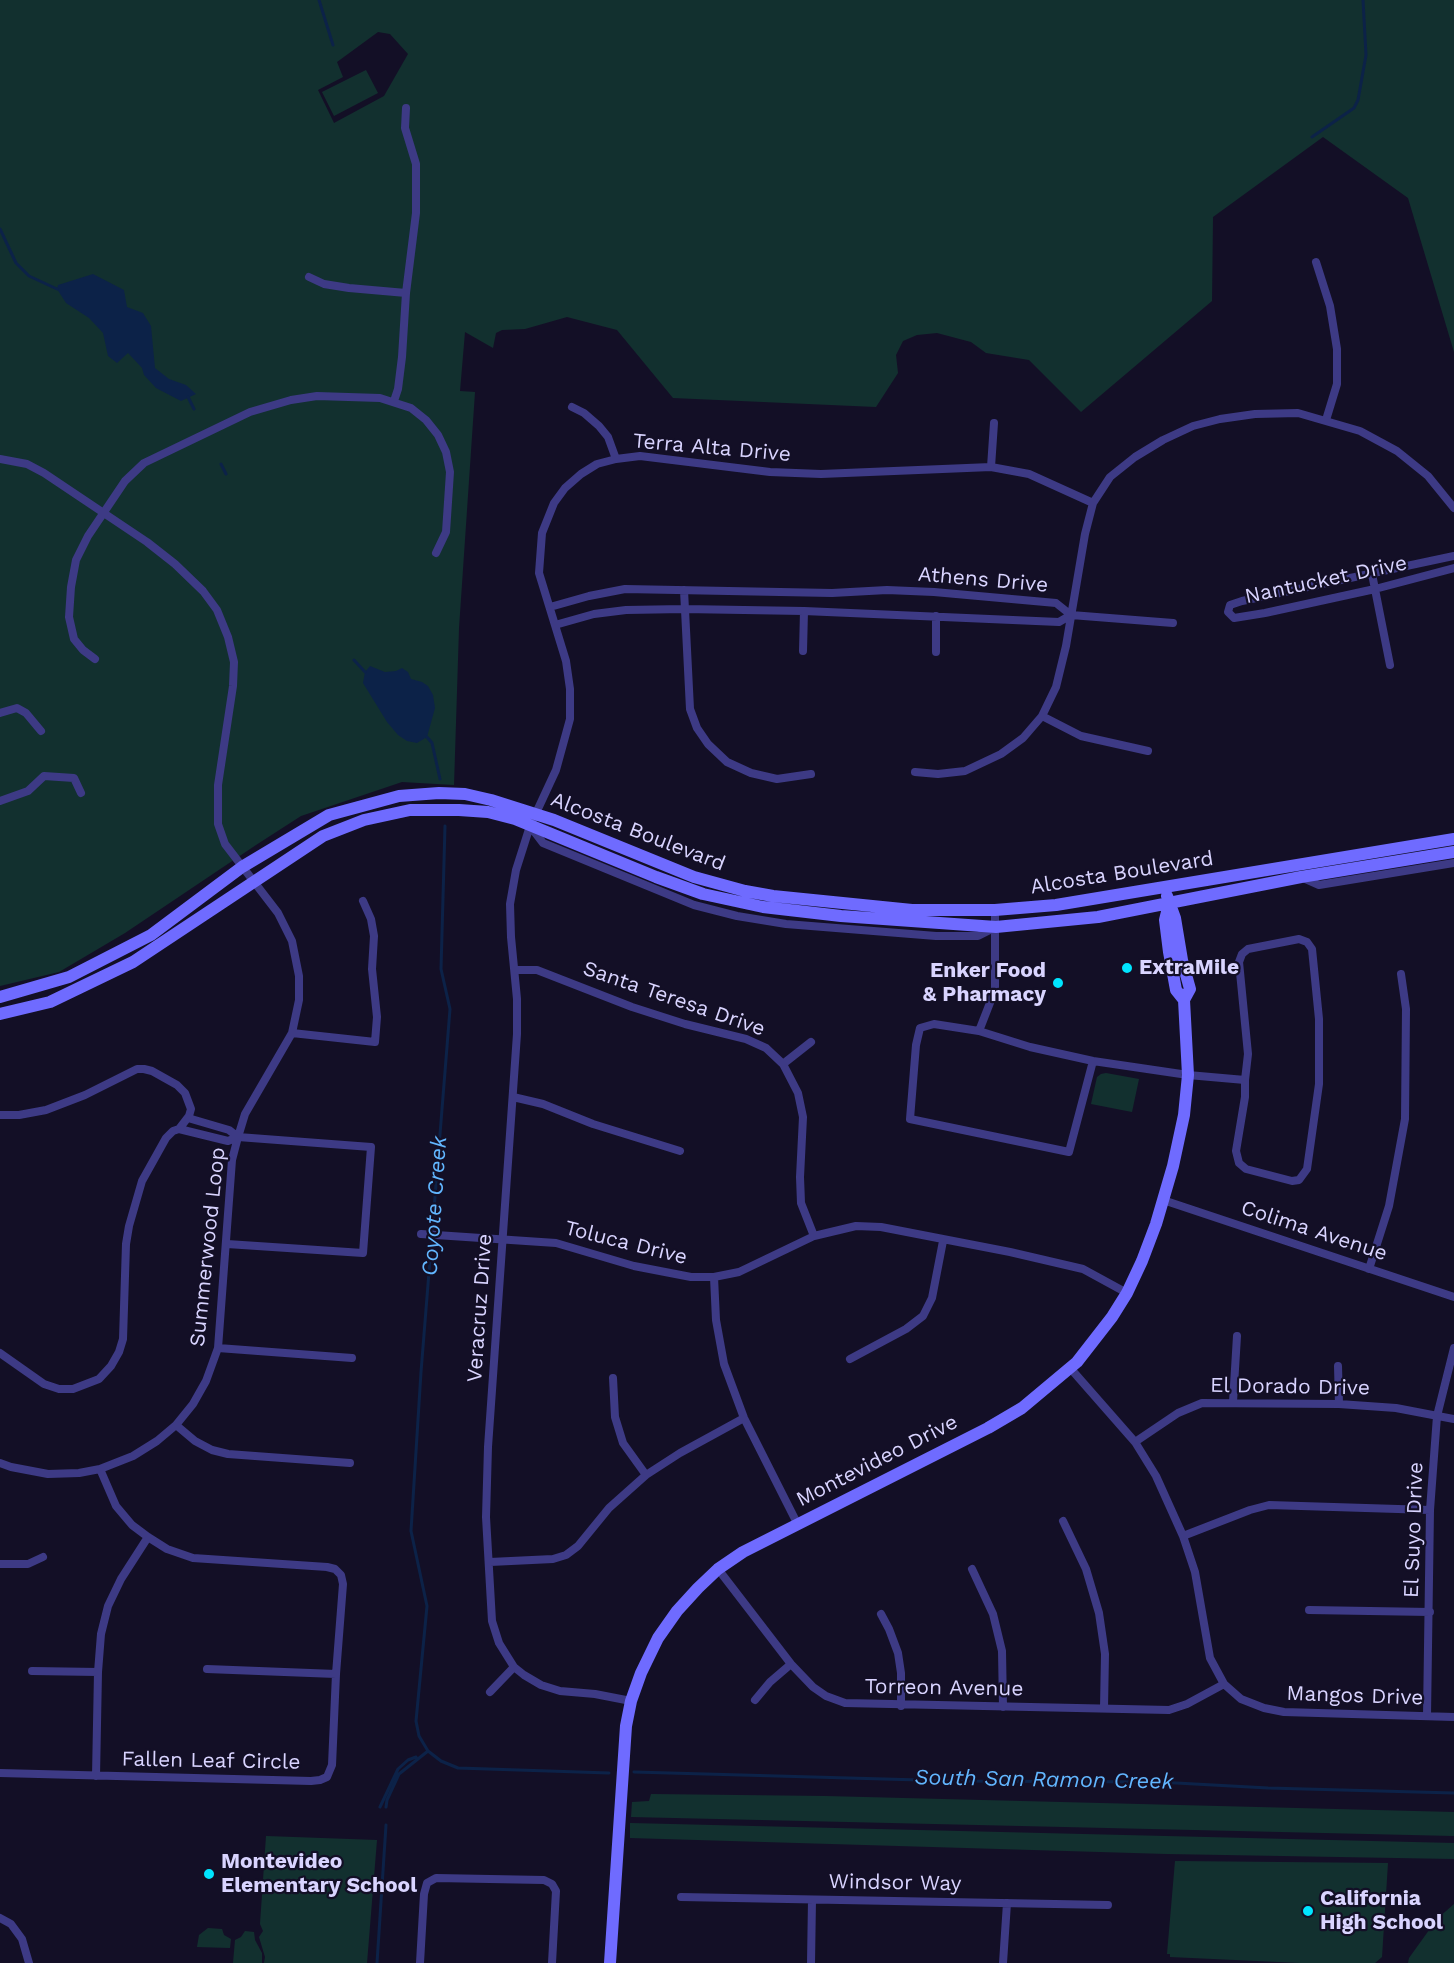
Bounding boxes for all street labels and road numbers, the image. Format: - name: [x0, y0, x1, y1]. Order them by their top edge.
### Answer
- street label: Terra Alta Drive: [632, 429, 792, 467]
- street label: Nantucket Drive: [1243, 551, 1409, 609]
- street label: Athens Drive: [917, 562, 1049, 598]
- street label: Alcosta Boulevard: [547, 787, 729, 877]
- street label: Alcosta Boulevard: [1029, 846, 1215, 900]
- street label: Santa Teresa Drive: [580, 956, 768, 1042]
- street label: Summerwood Loop: [185, 1146, 231, 1348]
- street label: Colima Avenue: [1238, 1195, 1390, 1267]
- street label: Toluca Drive: [562, 1216, 690, 1270]
- street label: Veracruz Drive: [462, 1233, 498, 1383]
- street label: El Dorado Drive: [1210, 1373, 1370, 1401]
- street label: Montevideo Drive: [792, 1409, 962, 1513]
- street label: El Suyo Drive: [1399, 1462, 1429, 1598]
- street label: Torreon Avenue: [864, 1674, 1024, 1702]
- street label: Mangos Drive: [1286, 1681, 1424, 1711]
- street label: Fallen Leaf Circle: [121, 1747, 301, 1775]
- street label: Windsor Way: [828, 1869, 962, 1897]

